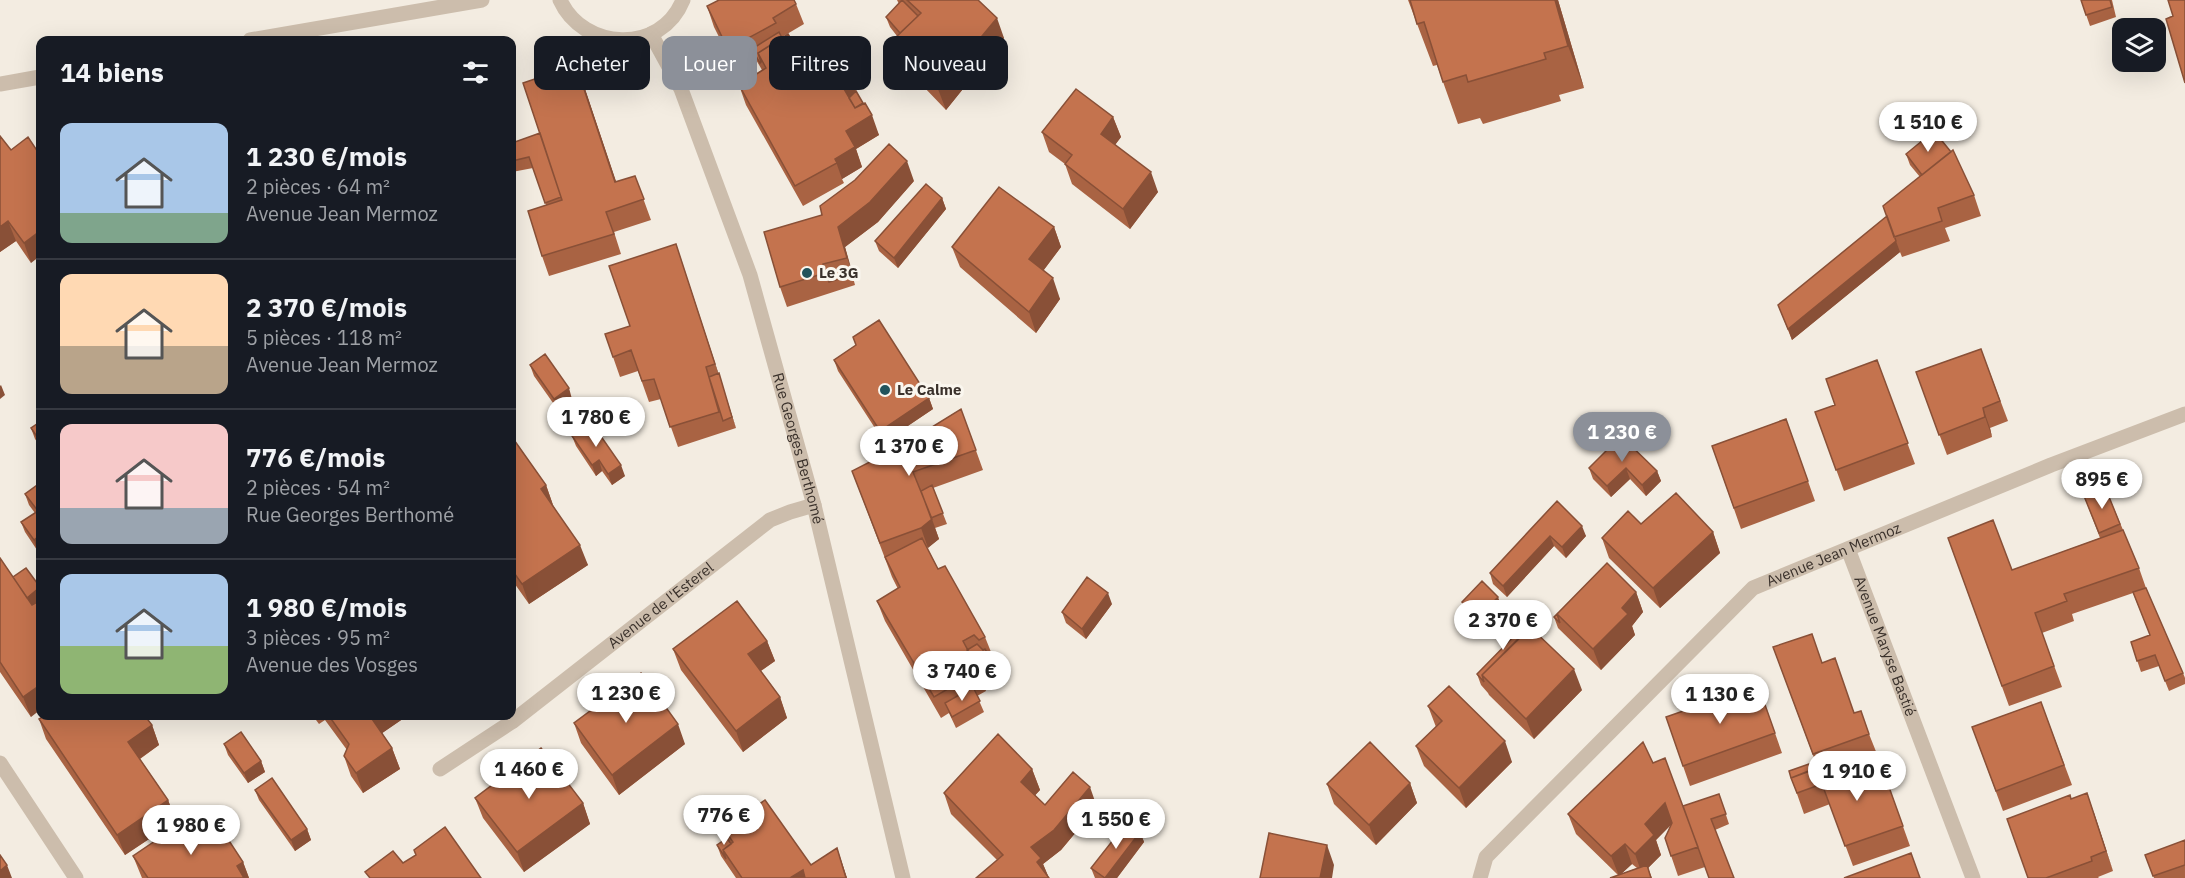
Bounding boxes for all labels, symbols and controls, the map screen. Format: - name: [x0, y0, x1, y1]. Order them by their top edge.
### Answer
- map controls: [2112, 18, 2166, 72]
- button: layers: [2112, 18, 2166, 72]
- chip: Acheter: [534, 36, 650, 90]
- chip: Louer: [662, 36, 757, 90]
- chip: Filtres: [769, 36, 871, 90]
- chip: Nouveau: [883, 36, 1008, 90]
- text: 14 biens: [60, 55, 164, 89]
- icon: filters: [459, 56, 492, 89]
- pin: 1 510 €: [1873, 102, 1983, 153]
- text: 1 510 €: [1893, 108, 1963, 135]
- text: 1 230 €/mois: [246, 139, 407, 173]
- icon: home: [108, 147, 180, 219]
- text: 2 pièces · 64 m²: [246, 173, 390, 200]
- text: Avenue Jean Mermoz: [246, 200, 438, 227]
- place label: Le 3G: [819, 263, 859, 282]
- marker: Le 3G: [800, 266, 814, 280]
- text: 2 370 €/mois: [246, 290, 407, 324]
- icon: home: [108, 298, 180, 370]
- text: 5 pièces · 118 m²: [246, 324, 402, 351]
- text: Avenue Jean Mermoz: [246, 351, 438, 378]
- street label: Rue Georges Berthomé: [769, 370, 828, 526]
- place label: Le Calme: [897, 380, 961, 399]
- marker: Le Calme: [878, 383, 892, 397]
- pin: 1 780 €: [541, 397, 651, 448]
- text: 1 780 €: [561, 403, 631, 430]
- pin: 1 230 €: [1567, 412, 1677, 463]
- text: 1 230 €: [1587, 418, 1657, 445]
- pin: 1 370 €: [854, 426, 964, 477]
- text: 1 370 €: [874, 432, 944, 459]
- text: 776 €/mois: [246, 440, 385, 474]
- icon: home: [108, 448, 180, 520]
- pin: 895 €: [2060, 459, 2144, 510]
- text: 895 €: [2075, 465, 2129, 492]
- text: 2 pièces · 54 m²: [246, 474, 390, 501]
- text: Rue Georges Berthomé: [246, 501, 454, 528]
- street label: Avenue Jean Mermoz: [1763, 518, 1904, 591]
- street label: Avenue de l'Esterel: [604, 558, 717, 652]
- street label: Avenue Maryse Bastié: [1850, 573, 1921, 719]
- text: 1 980 €/mois: [246, 590, 407, 624]
- icon: home: [108, 598, 180, 670]
- pin: 2 370 €: [1448, 600, 1558, 651]
- text: 2 370 €: [1468, 606, 1538, 633]
- text: 3 pièces · 95 m²: [246, 624, 390, 651]
- text: Avenue des Vosges: [246, 651, 418, 678]
- pin: 3 740 €: [907, 651, 1017, 702]
- text: 3 740 €: [927, 657, 997, 684]
- pin: 1 230 €: [571, 673, 681, 724]
- pin: 1 130 €: [1665, 674, 1775, 725]
- text: 1 230 €: [591, 679, 661, 706]
- text: 1 130 €: [1685, 680, 1755, 707]
- pin: 1 460 €: [474, 749, 584, 800]
- pin: 1 910 €: [1802, 751, 1912, 802]
- text: 1 460 €: [494, 755, 564, 782]
- text: 1 910 €: [1822, 757, 1892, 784]
- pin: 776 €: [682, 795, 766, 846]
- pin: 1 550 €: [1061, 799, 1171, 850]
- text: 776 €: [697, 801, 751, 828]
- pin: 1 980 €: [136, 805, 246, 856]
- text: 1 550 €: [1081, 805, 1151, 832]
- text: 1 980 €: [156, 811, 226, 838]

